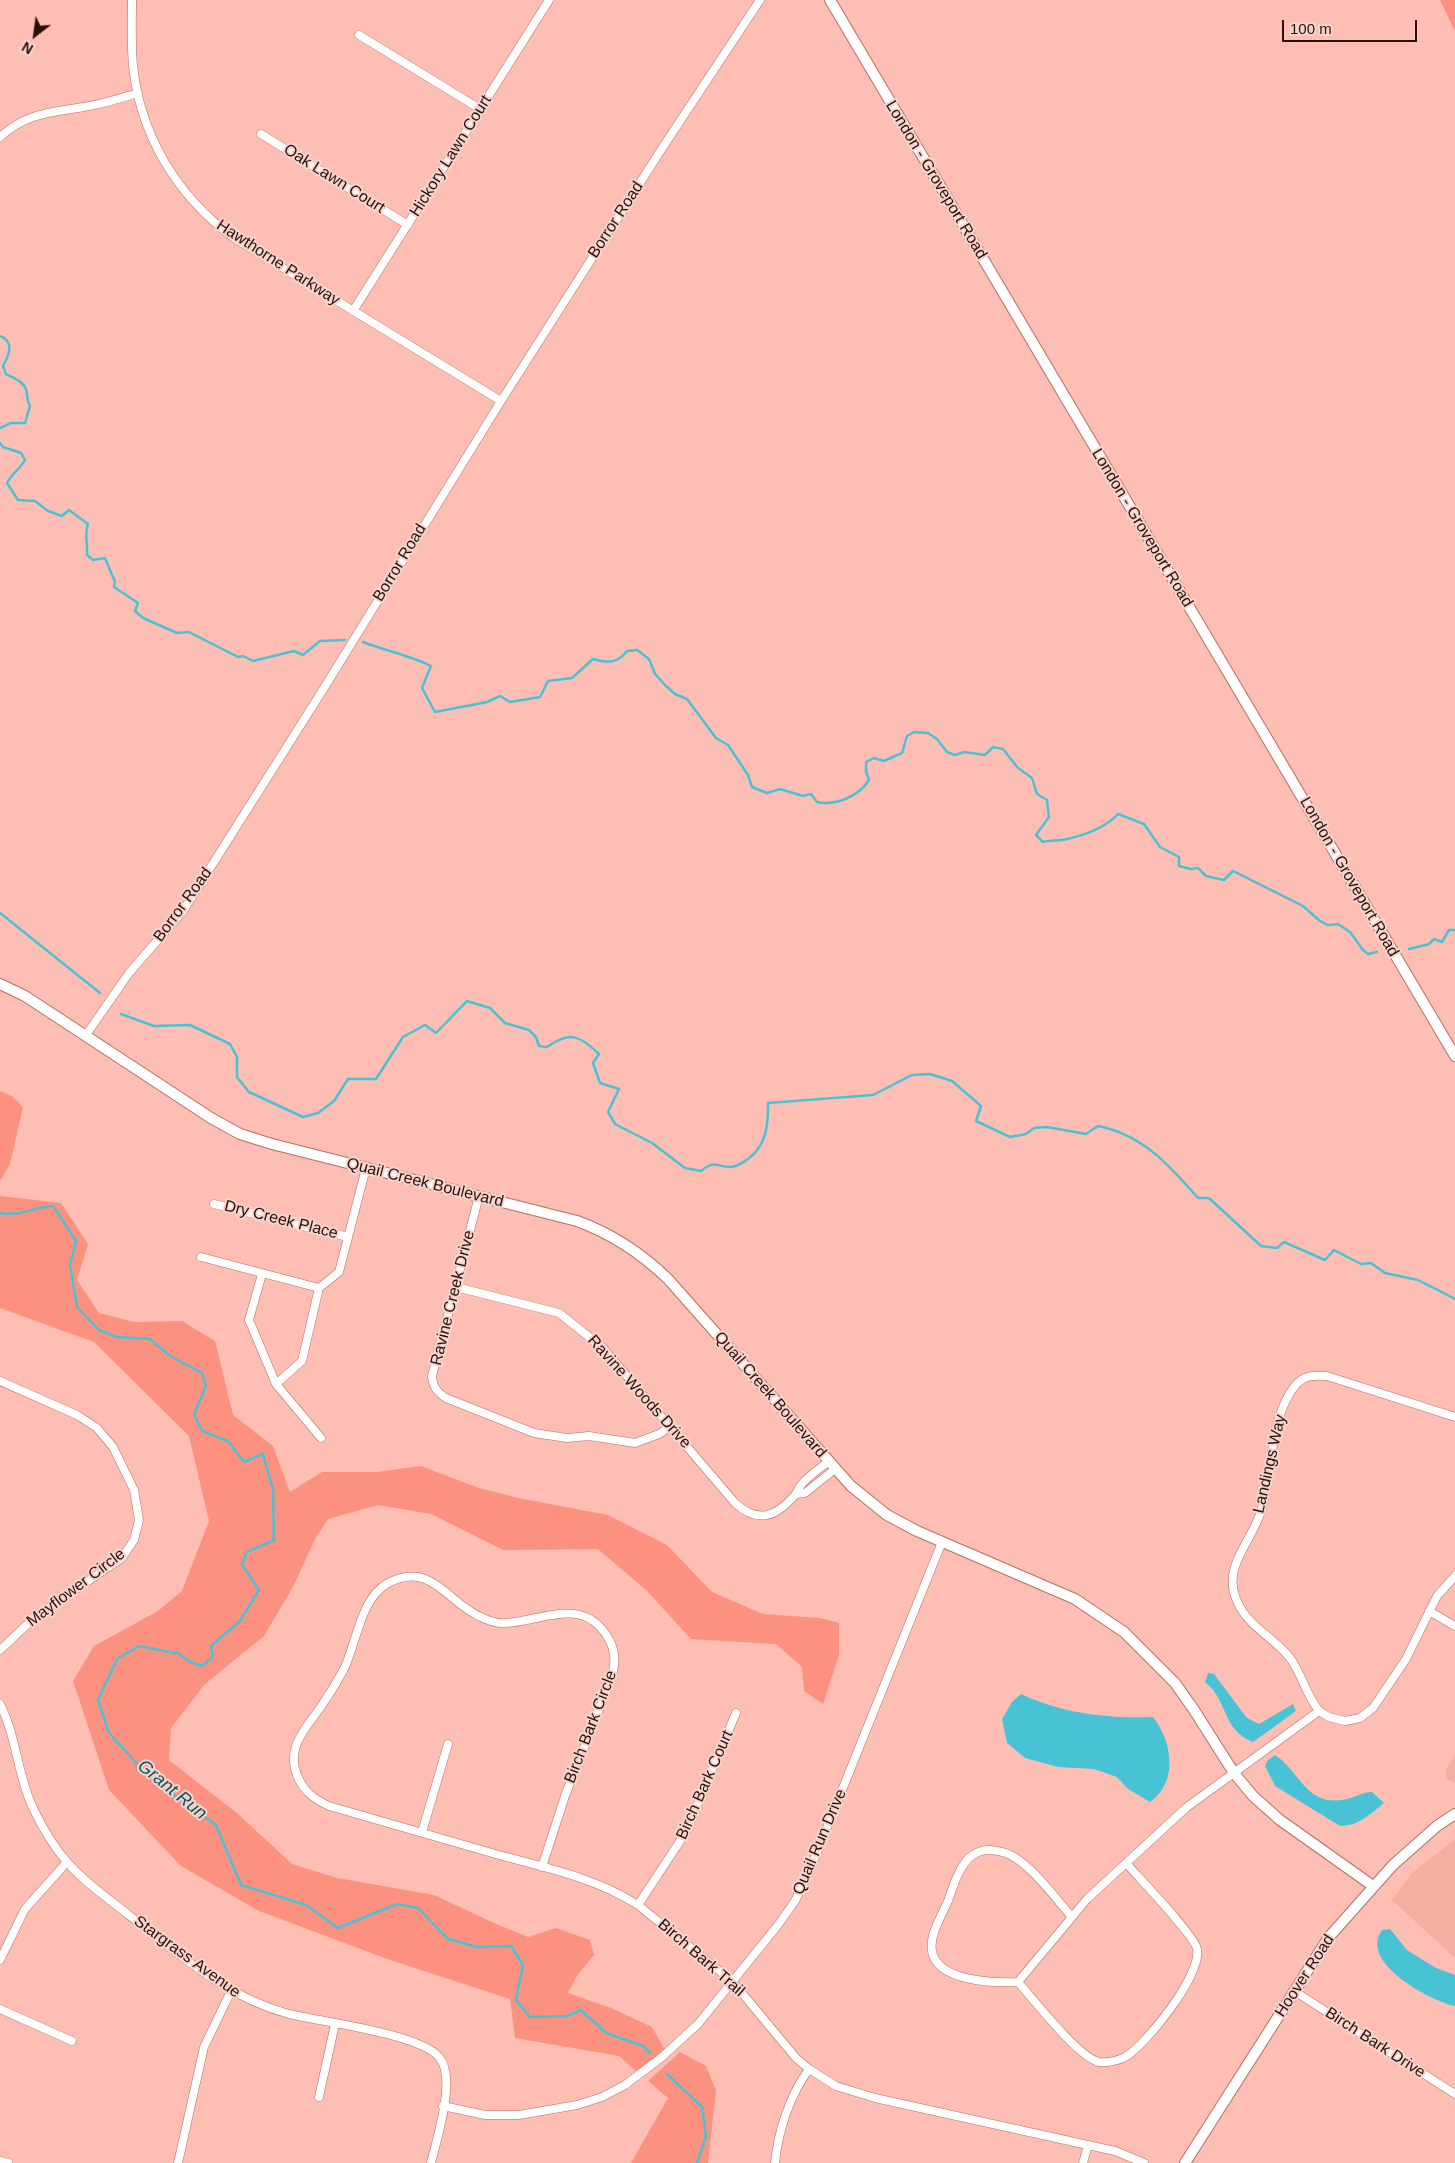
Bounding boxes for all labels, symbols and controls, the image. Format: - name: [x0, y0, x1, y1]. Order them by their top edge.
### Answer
- north arrow: [10, 10, 60, 60]
- scale bar: [1285, 10, 1420, 42]
- text: 100 m: [1290, 20, 1332, 37]
- text: N: [19, 39, 36, 57]
- street label: Hickory Lawn Court: [406, 92, 496, 220]
- street label: London - Groveport Road: [881, 97, 991, 263]
- street label: Oak Lawn Court: [280, 140, 388, 218]
- street label: Borror Road: [584, 178, 648, 262]
- street label: Hawthorne Parkway: [213, 216, 343, 310]
- street label: London - Groveport Road: [1087, 445, 1197, 611]
- street label: Borror Road: [369, 521, 431, 605]
- street label: London - Groveport Road: [1295, 794, 1403, 960]
- street label: Borror Road: [150, 864, 216, 946]
- street label: Quail Creek Boulevard: [345, 1154, 505, 1212]
- street label: Dry Creek Place: [222, 1197, 340, 1243]
- street label: Ravine Creek Drive: [427, 1228, 479, 1368]
- street label: Quail Creek Boulevard: [710, 1328, 830, 1462]
- street label: Ravine Woods Drive: [583, 1331, 695, 1453]
- street label: Landings Way: [1249, 1413, 1291, 1515]
- street label: Mayflower Circle: [23, 1545, 129, 1631]
- street label: Birch Bark Circle: [561, 1668, 621, 1786]
- street label: Birch Bark Court: [672, 1727, 738, 1843]
- water label: Grant Run: [133, 1755, 211, 1825]
- street label: Quail Run Drive: [789, 1786, 851, 1898]
- street label: Stargrass Avenue: [130, 1912, 244, 2002]
- street label: Birch Bark Trail: [654, 1915, 748, 2001]
- street label: Hoover Road: [1271, 1931, 1339, 2021]
- street label: Birch Bark Drive: [1321, 2003, 1429, 2083]

